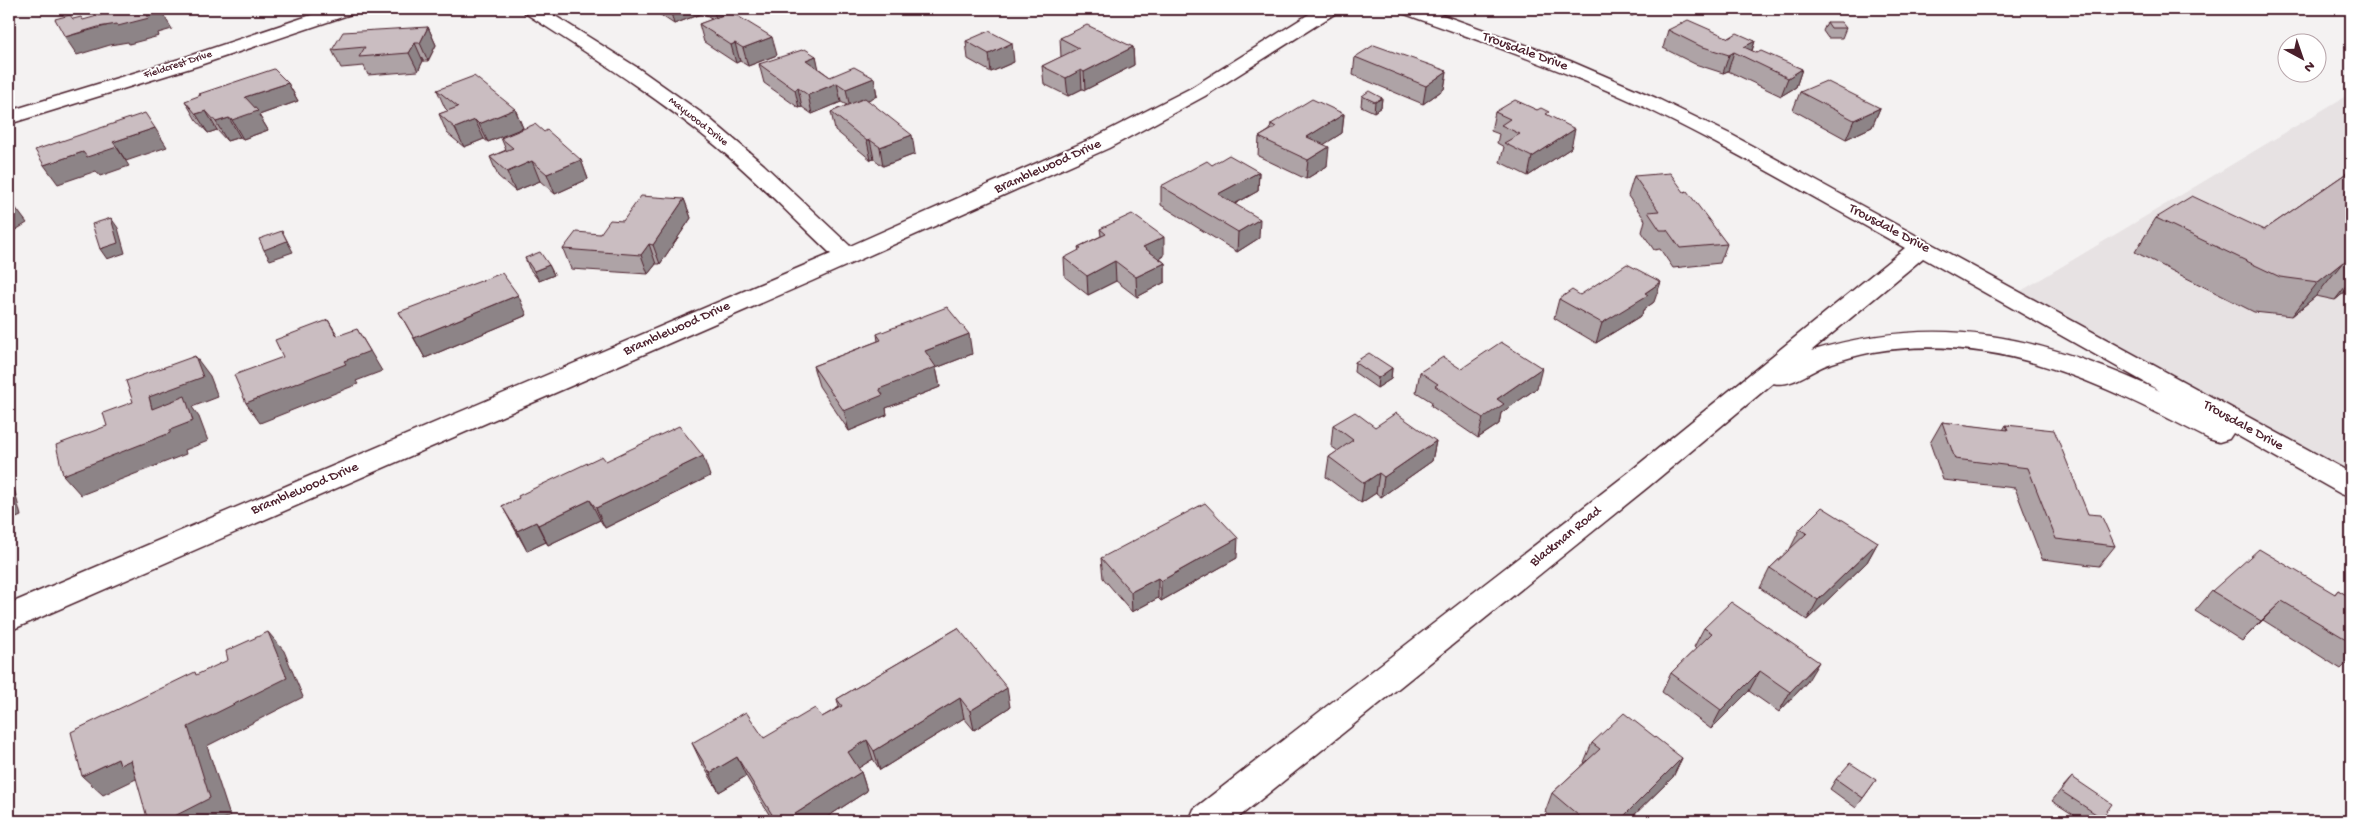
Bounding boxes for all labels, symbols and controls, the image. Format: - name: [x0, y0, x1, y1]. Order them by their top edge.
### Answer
- street label: Trousdale Drive: [1479, 28, 1571, 76]
- north arrow: [2278, 32, 2328, 82]
- street label: Fieldcrest Drive: [141, 48, 214, 82]
- text: N: [2300, 57, 2318, 75]
- street label: Maywood Drive: [666, 95, 730, 149]
- street label: Bramblewood Drive: [991, 136, 1105, 199]
- street label: Trousdale Drive: [1845, 200, 1933, 258]
- street label: Bramblewood Drive: [620, 298, 734, 361]
- street label: Trousdale Drive: [2199, 396, 2287, 455]
- street label: Bramblewood Drive: [248, 458, 362, 520]
- street label: Blackman Road: [1526, 502, 1607, 572]

